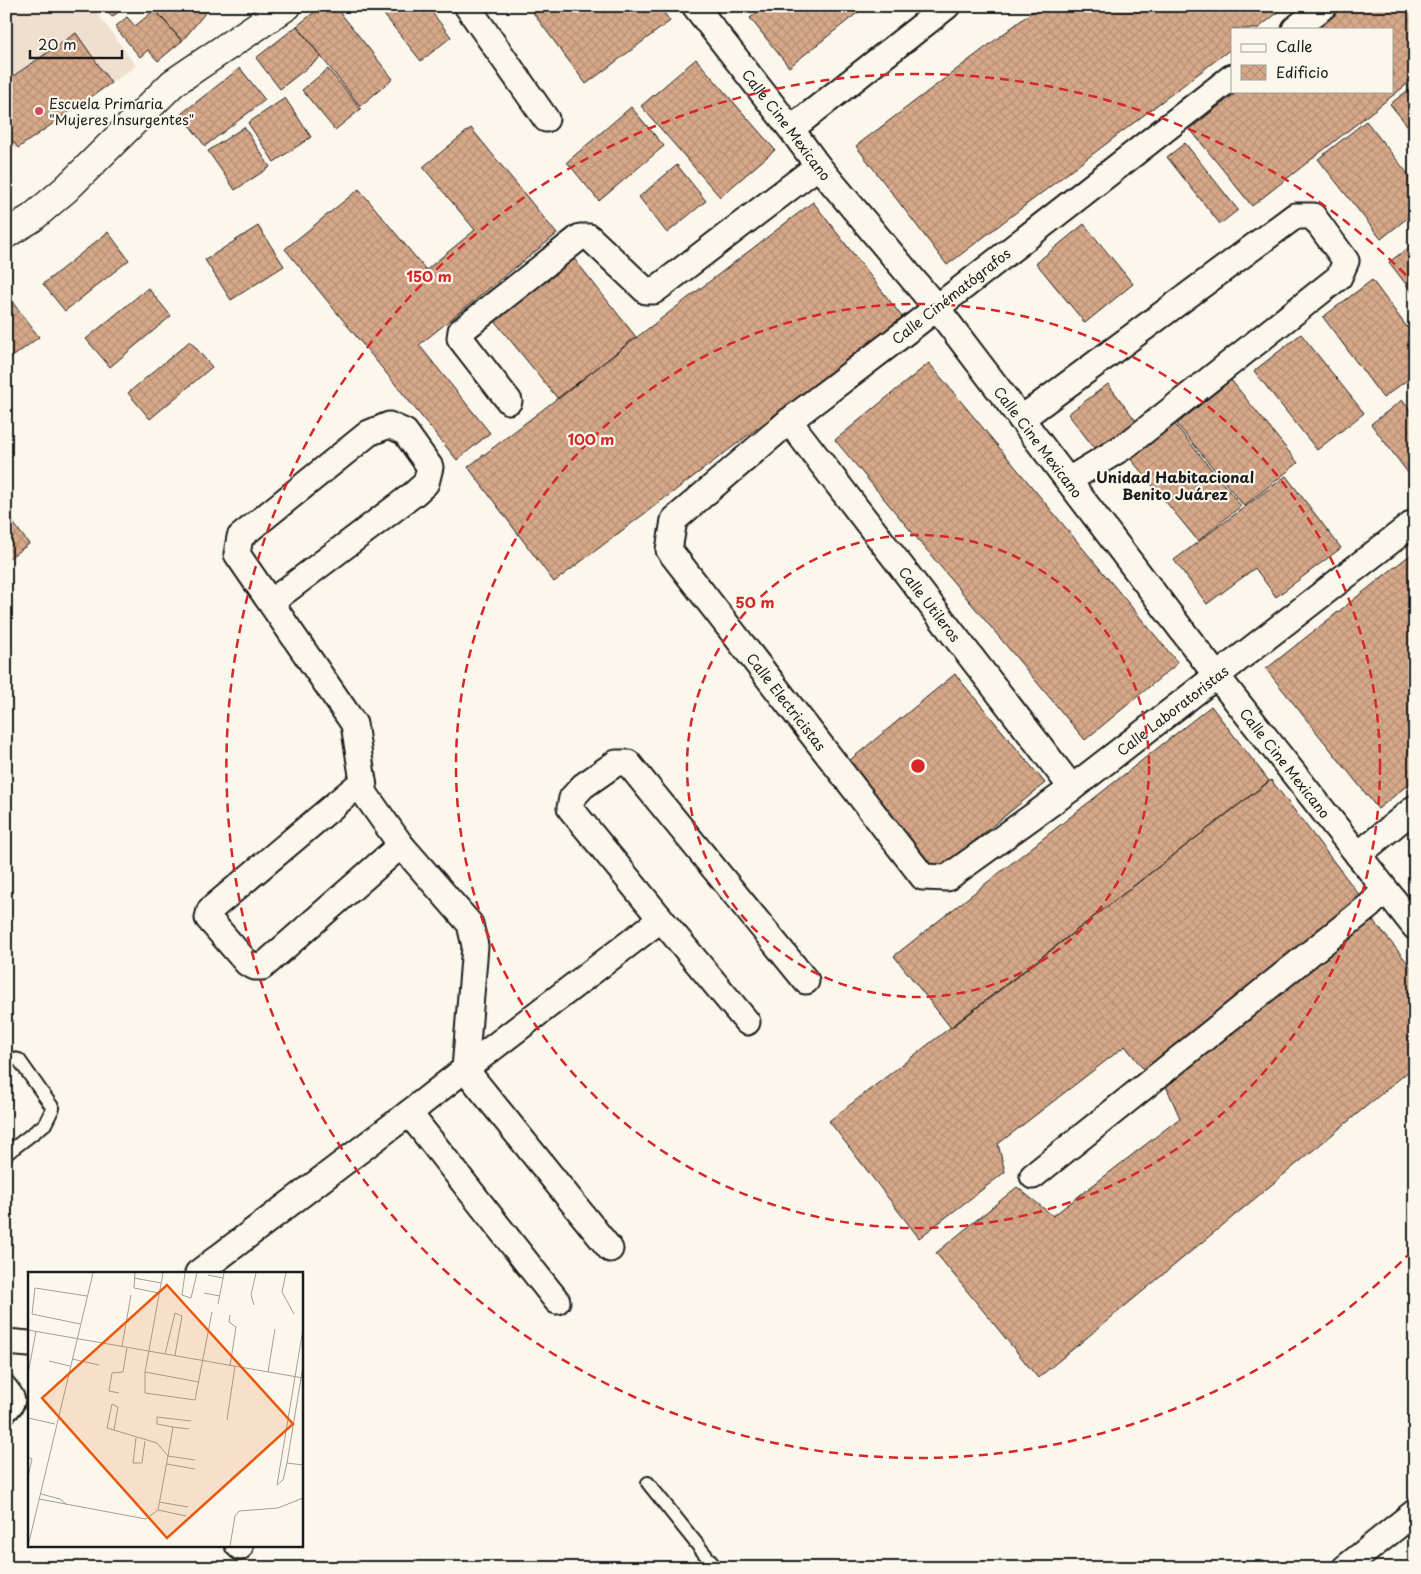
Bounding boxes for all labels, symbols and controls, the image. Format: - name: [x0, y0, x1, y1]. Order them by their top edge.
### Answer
- scale bar: [30, 28, 122, 60]
- legend: [1231, 28, 1394, 92]
- text: 20 m: [38, 32, 77, 55]
- text: Calle: [1276, 34, 1313, 57]
- text: Edificio: [1276, 60, 1329, 83]
- street label: Calle Cine Mexicano: [737, 64, 836, 185]
- place label: Escuela Primaria "Mujeres Insurgentes": [49, 93, 194, 130]
- marker: Escuela Primaria "Mujeres Insurgentes": [33, 105, 45, 117]
- street label: Calle Cinématógrafos: [887, 243, 1015, 349]
- text: 150 m: [406, 264, 452, 287]
- street label: Calle Cine Mexicano: [989, 382, 1088, 502]
- text: 100 m: [568, 427, 614, 450]
- district label: Unidad Habitacional Benito Juárez: [1096, 465, 1254, 505]
- street label: Calle Utileros: [894, 562, 966, 646]
- text: 50 m: [736, 590, 774, 613]
- street label: Calle Electricistas: [742, 648, 832, 755]
- street label: Calle Laboratoristas: [1112, 660, 1233, 760]
- street label: Calle Cine Mexicano: [1235, 703, 1336, 823]
- centre of rings: [909, 757, 927, 775]
- inset map: [28, 1272, 302, 1546]

